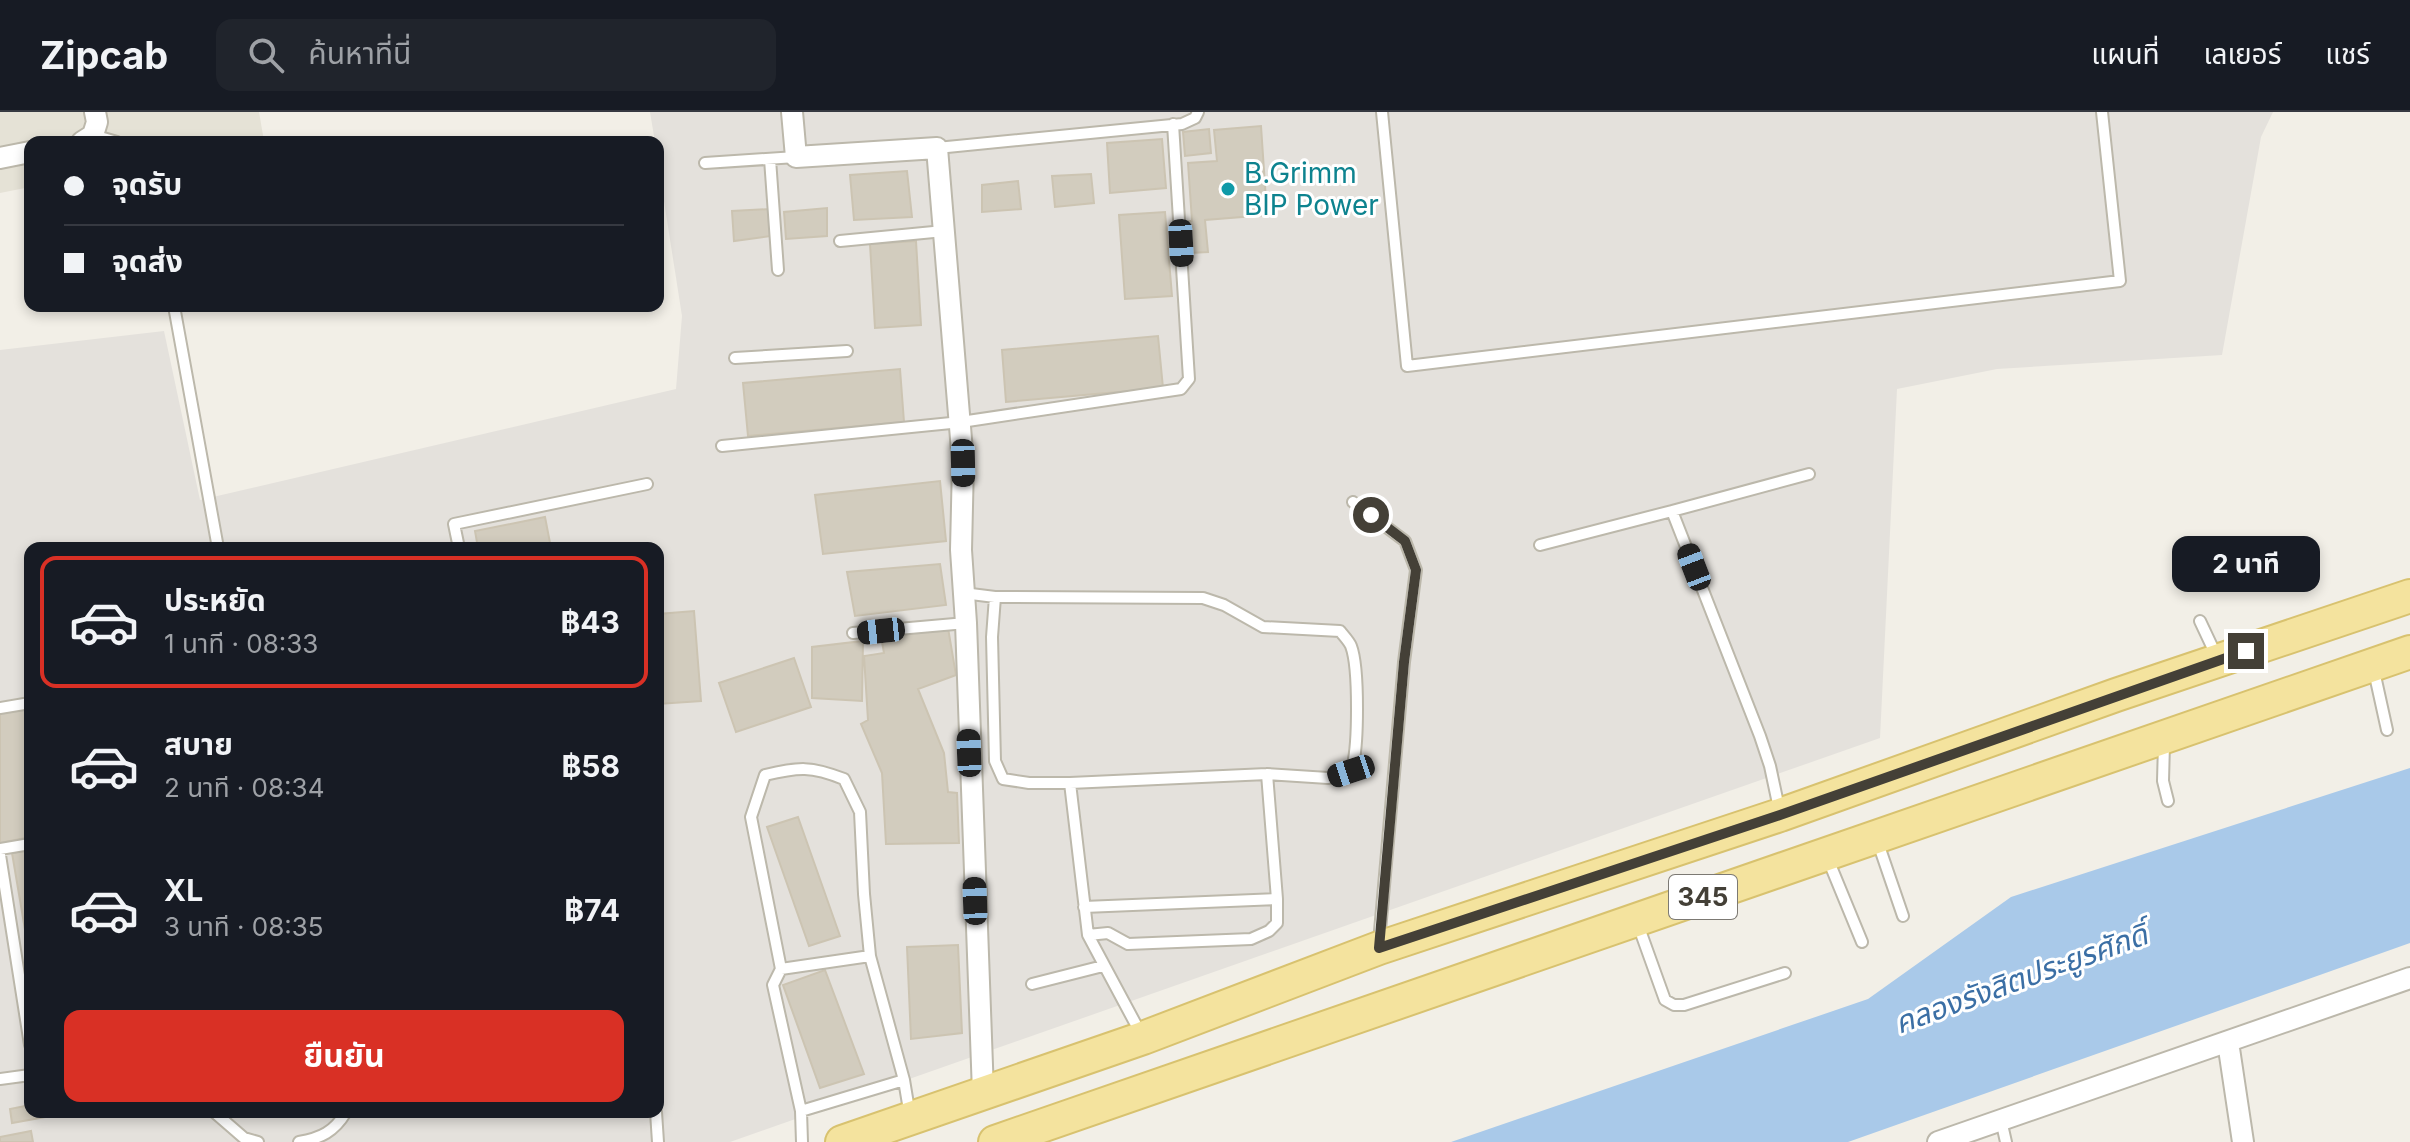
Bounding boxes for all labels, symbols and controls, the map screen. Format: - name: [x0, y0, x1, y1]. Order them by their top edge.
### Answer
- search box: [216, 19, 776, 91]
- text: Zipcab: [40, 32, 168, 78]
- icon: search: [244, 33, 288, 77]
- text: ค้นหาที่นี่: [308, 35, 412, 71]
- text: แผนที่: [2091, 37, 2160, 71]
- text: เลเยอร์: [2204, 37, 2281, 71]
- text: แชร์: [2325, 37, 2370, 71]
- place label: B.Grimm BIP Power: [1244, 156, 1379, 222]
- text: จุดรับ: [112, 166, 182, 202]
- marker: B.Grimm BIP Power: [1219, 180, 1237, 198]
- car: [1168, 218, 1194, 268]
- text: จุดส่ง: [112, 243, 183, 279]
- car: [951, 439, 975, 487]
- route start: [1353, 497, 1389, 533]
- callout: 2 นาที: [2172, 535, 2320, 591]
- car: [1674, 540, 1714, 594]
- text: 2 นาที: [2212, 548, 2280, 579]
- text: ประหยัด: [164, 582, 266, 618]
- icon: car: [68, 586, 140, 658]
- text: ฿43: [560, 604, 620, 640]
- car: [856, 617, 906, 645]
- text: 1 นาที · 08:33: [164, 628, 318, 659]
- route end: [2228, 633, 2264, 669]
- text: สบาย: [164, 726, 233, 762]
- car: [956, 729, 982, 777]
- icon: car: [68, 730, 140, 802]
- text: ฿58: [561, 748, 620, 784]
- car: [1324, 752, 1378, 790]
- text: 2 นาที · 08:34: [164, 772, 324, 803]
- text: XL: [164, 872, 203, 908]
- icon: car: [68, 874, 140, 946]
- road number: 345: [1669, 875, 1737, 919]
- car: [962, 877, 988, 925]
- text: ฿74: [564, 892, 620, 928]
- text: 3 นาที · 08:35: [164, 911, 324, 942]
- water label: คลองรังสิตประยูรศักดิ์: [1889, 913, 2160, 1042]
- button: ยืนยัน: [64, 1010, 624, 1102]

